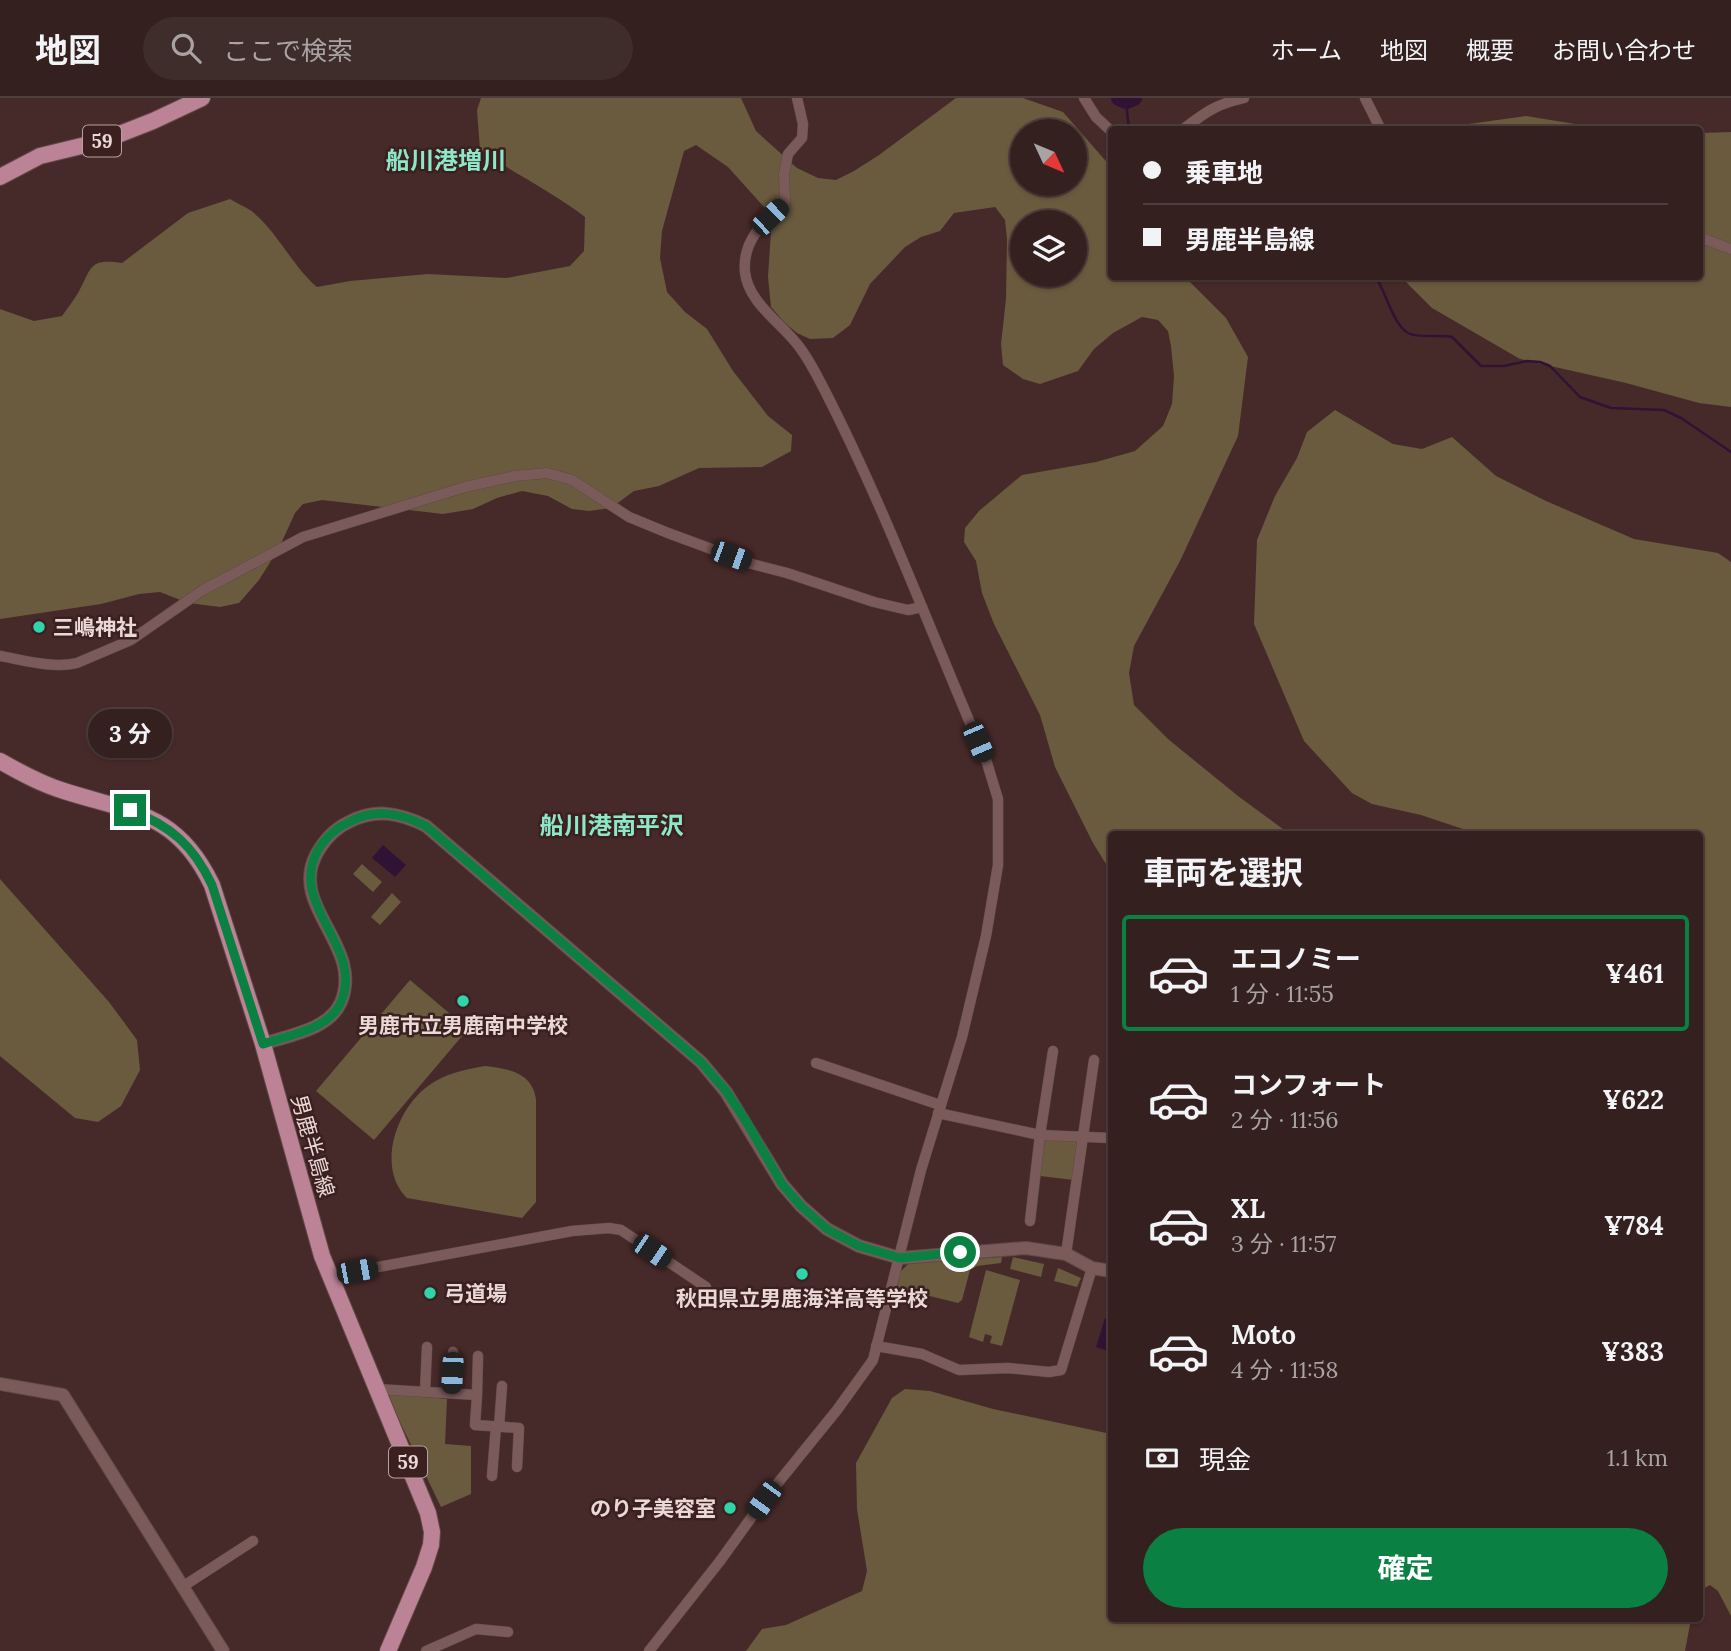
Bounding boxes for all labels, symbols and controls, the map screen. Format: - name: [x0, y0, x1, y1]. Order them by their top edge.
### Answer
- search box: [143, 17, 633, 80]
- text: 地図: [35, 29, 101, 71]
- icon: search: [167, 29, 205, 67]
- text: ここで検索: [223, 34, 353, 67]
- text: ホーム: [1271, 35, 1342, 66]
- text: 地図: [1380, 35, 1428, 66]
- text: 概要: [1466, 35, 1514, 66]
- text: お問い合わせ: [1552, 35, 1696, 66]
- north arrow: [1010, 119, 1087, 196]
- map controls: [1010, 119, 1087, 287]
- road number: 59: [83, 126, 121, 156]
- district label: 船川港増川: [386, 145, 506, 176]
- text: 乗車地: [1185, 156, 1263, 189]
- car: [748, 195, 793, 239]
- button: layers: [1010, 210, 1087, 287]
- text: 男鹿半島線: [1185, 223, 1315, 256]
- car: [708, 539, 755, 573]
- place label: 三嶋神社: [53, 614, 137, 641]
- marker: 三嶋神社: [31, 619, 47, 635]
- callout: 3 分: [88, 708, 172, 758]
- text: 3 分: [109, 719, 151, 748]
- car: [961, 719, 996, 765]
- route end: [114, 794, 146, 826]
- district label: 船川港南平沢: [540, 810, 684, 841]
- text: 車両を選択: [1143, 852, 1303, 893]
- icon: car: [1147, 942, 1210, 1005]
- text: エコノミー: [1231, 942, 1361, 975]
- text: ¥461: [1605, 957, 1664, 990]
- text: 1 分 · 11:55: [1231, 979, 1334, 1008]
- marker: 男鹿市立男鹿南中学校: [455, 993, 471, 1009]
- place label: 男鹿市立男鹿南中学校: [358, 1012, 568, 1039]
- icon: car: [1147, 1068, 1210, 1131]
- text: コンフォート: [1231, 1068, 1386, 1101]
- text: ¥622: [1603, 1083, 1664, 1116]
- street label: 男鹿半島線: [286, 1092, 340, 1200]
- text: 2 分 · 11:56: [1231, 1105, 1339, 1134]
- text: XL: [1231, 1192, 1265, 1225]
- icon: car: [1147, 1194, 1210, 1257]
- text: ¥784: [1604, 1209, 1664, 1242]
- text: 3 分 · 11:57: [1231, 1229, 1336, 1258]
- car: [629, 1231, 676, 1271]
- route start: [944, 1236, 976, 1268]
- car: [335, 1257, 380, 1285]
- marker: 秋田県立男鹿海洋高等学校: [794, 1266, 810, 1282]
- place label: 弓道場: [444, 1280, 507, 1307]
- marker: 弓道場: [422, 1285, 438, 1301]
- place label: 秋田県立男鹿海洋高等学校: [676, 1285, 928, 1312]
- text: Moto: [1231, 1318, 1296, 1351]
- icon: car: [1147, 1320, 1210, 1383]
- text: ¥383: [1601, 1335, 1664, 1368]
- car: [441, 1351, 464, 1395]
- text: 4 分 · 11:58: [1231, 1355, 1338, 1384]
- icon: cash: [1143, 1439, 1181, 1477]
- text: 現金: [1199, 1443, 1251, 1476]
- text: 1.1 km: [1607, 1443, 1668, 1472]
- road number: 59: [389, 1446, 427, 1478]
- car: [744, 1477, 785, 1523]
- place label: のり子美容室: [590, 1495, 716, 1522]
- marker: のり子美容室: [722, 1500, 738, 1516]
- button: 確定: [1143, 1528, 1668, 1608]

